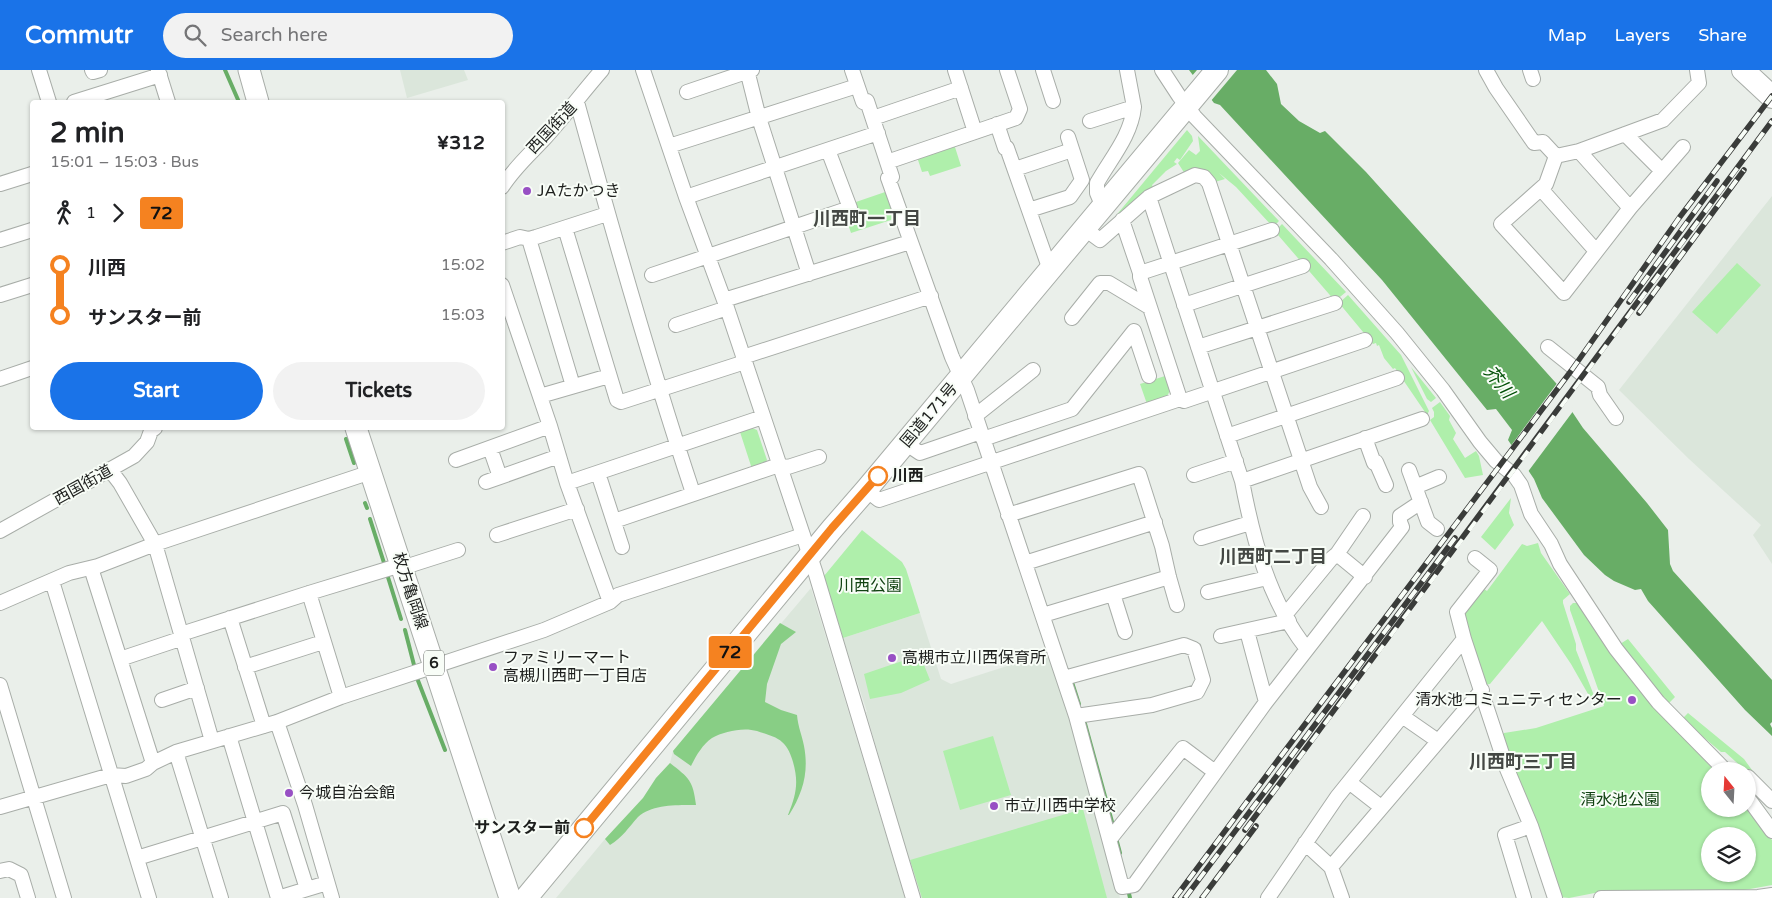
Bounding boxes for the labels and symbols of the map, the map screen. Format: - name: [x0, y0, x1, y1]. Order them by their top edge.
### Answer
- street label: 西国街道: [523, 98, 581, 158]
- place label: JAたかつき: [537, 181, 620, 201]
- marker: JAたかつき: [521, 185, 533, 197]
- district label: 川西町一丁目: [813, 208, 921, 230]
- water label: 芥川: [1479, 361, 1520, 404]
- street label: 国道171号: [896, 379, 962, 451]
- street label: 西国街道: [50, 461, 116, 509]
- marker: 川西: [868, 466, 888, 486]
- place label: 川西: [892, 466, 924, 486]
- district label: 川西町二丁目: [1219, 546, 1327, 568]
- street label: 枚方亀岡線: [388, 550, 432, 632]
- park label: 川西公園: [838, 576, 902, 596]
- line badge: 72: [708, 636, 752, 668]
- place label: ファミリーマート 高槻川西町一丁目店: [503, 648, 647, 686]
- place label: 高槻市立川西保育所: [902, 648, 1046, 668]
- road number: 6: [424, 650, 444, 676]
- marker: 高槻市立川西保育所: [886, 652, 898, 664]
- marker: ファミリーマート 高槻川西町一丁目店: [487, 661, 499, 673]
- place label: 清水池コミュニティセンター: [1415, 690, 1622, 710]
- marker: 清水池コミュニティセンター: [1626, 694, 1638, 706]
- district label: 川西町三丁目: [1469, 751, 1577, 773]
- north arrow: [1701, 762, 1756, 818]
- place label: 今城自治会館: [299, 783, 395, 803]
- marker: 今城自治会館: [283, 787, 295, 799]
- park label: 清水池公園: [1580, 790, 1660, 810]
- place label: 市立川西中学校: [1004, 796, 1116, 816]
- marker: 市立川西中学校: [988, 800, 1000, 812]
- place label: サンスター前: [474, 818, 570, 838]
- marker: サンスター前: [574, 818, 594, 838]

